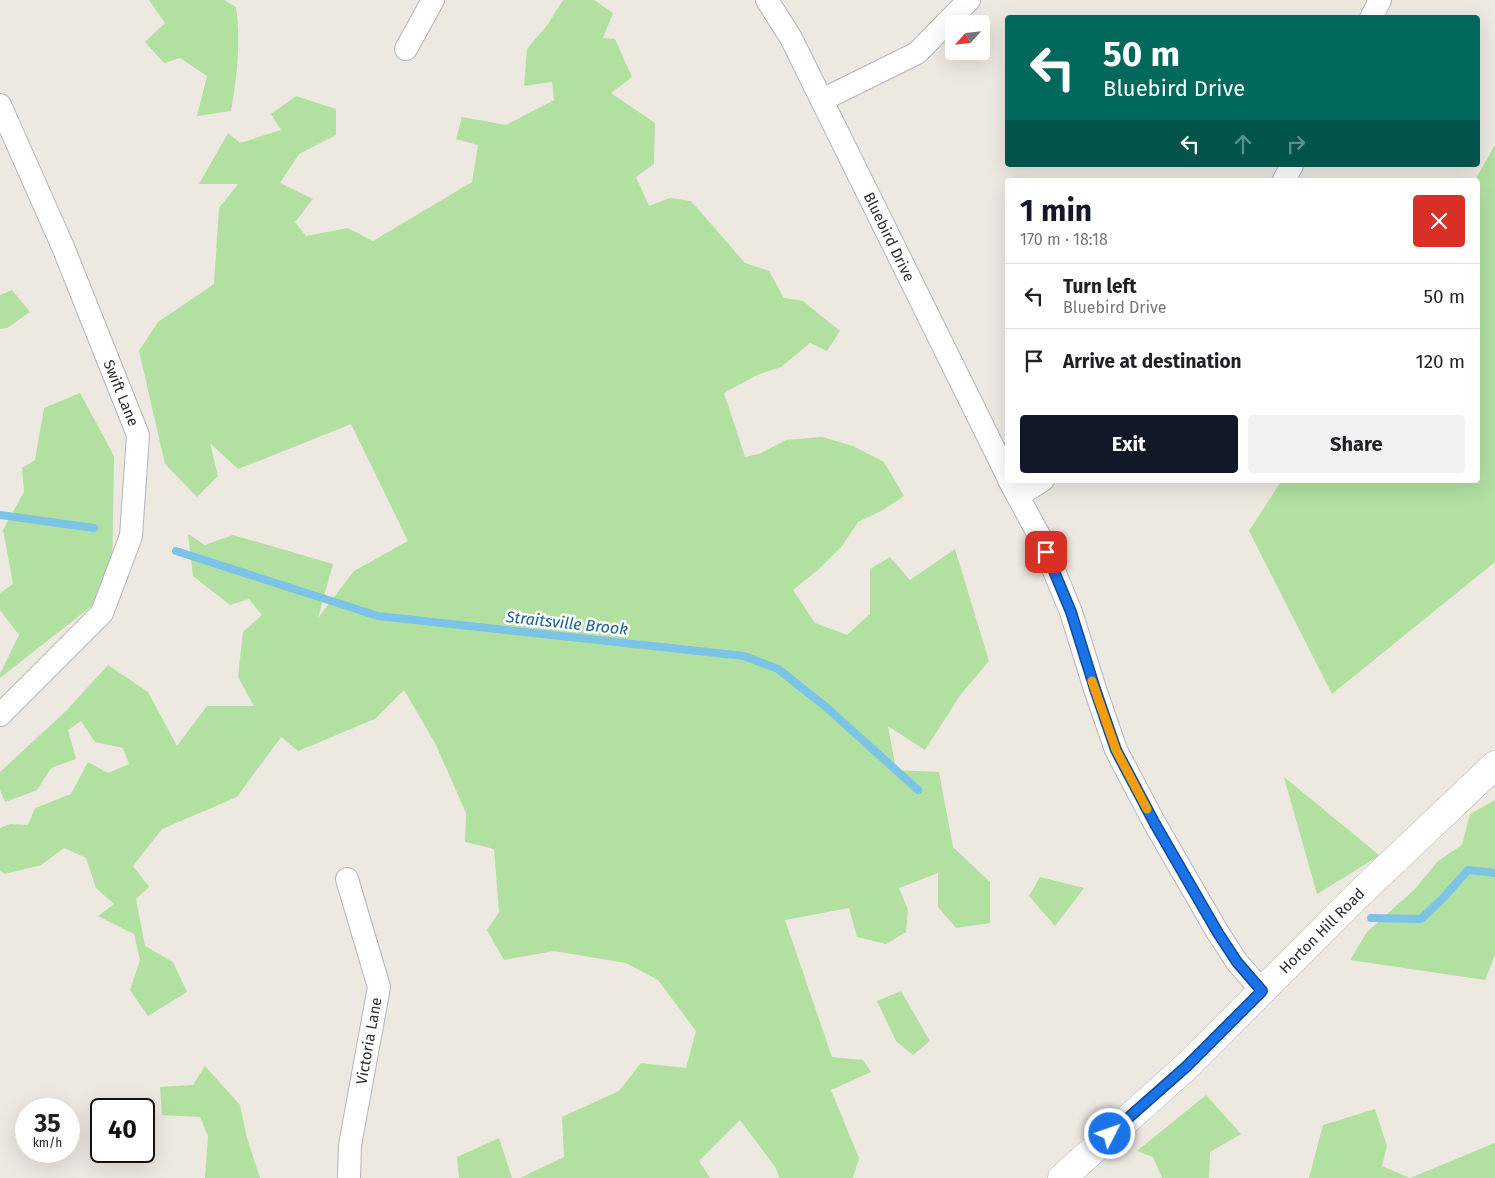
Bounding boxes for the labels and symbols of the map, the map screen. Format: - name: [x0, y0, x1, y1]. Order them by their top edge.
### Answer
- north arrow: [945, 15, 990, 60]
- street label: Bluebird Drive: [860, 189, 918, 285]
- street label: Swift Lane: [100, 357, 142, 429]
- pin: [1025, 531, 1067, 573]
- water label: Straitsville Brook: [504, 607, 629, 639]
- street label: Horton Hill Road: [1276, 885, 1368, 977]
- street label: Victoria Lane: [352, 996, 386, 1086]
- speed limit sign: 40: [90, 1098, 155, 1163]
- position arrow: [1083, 1107, 1135, 1159]

